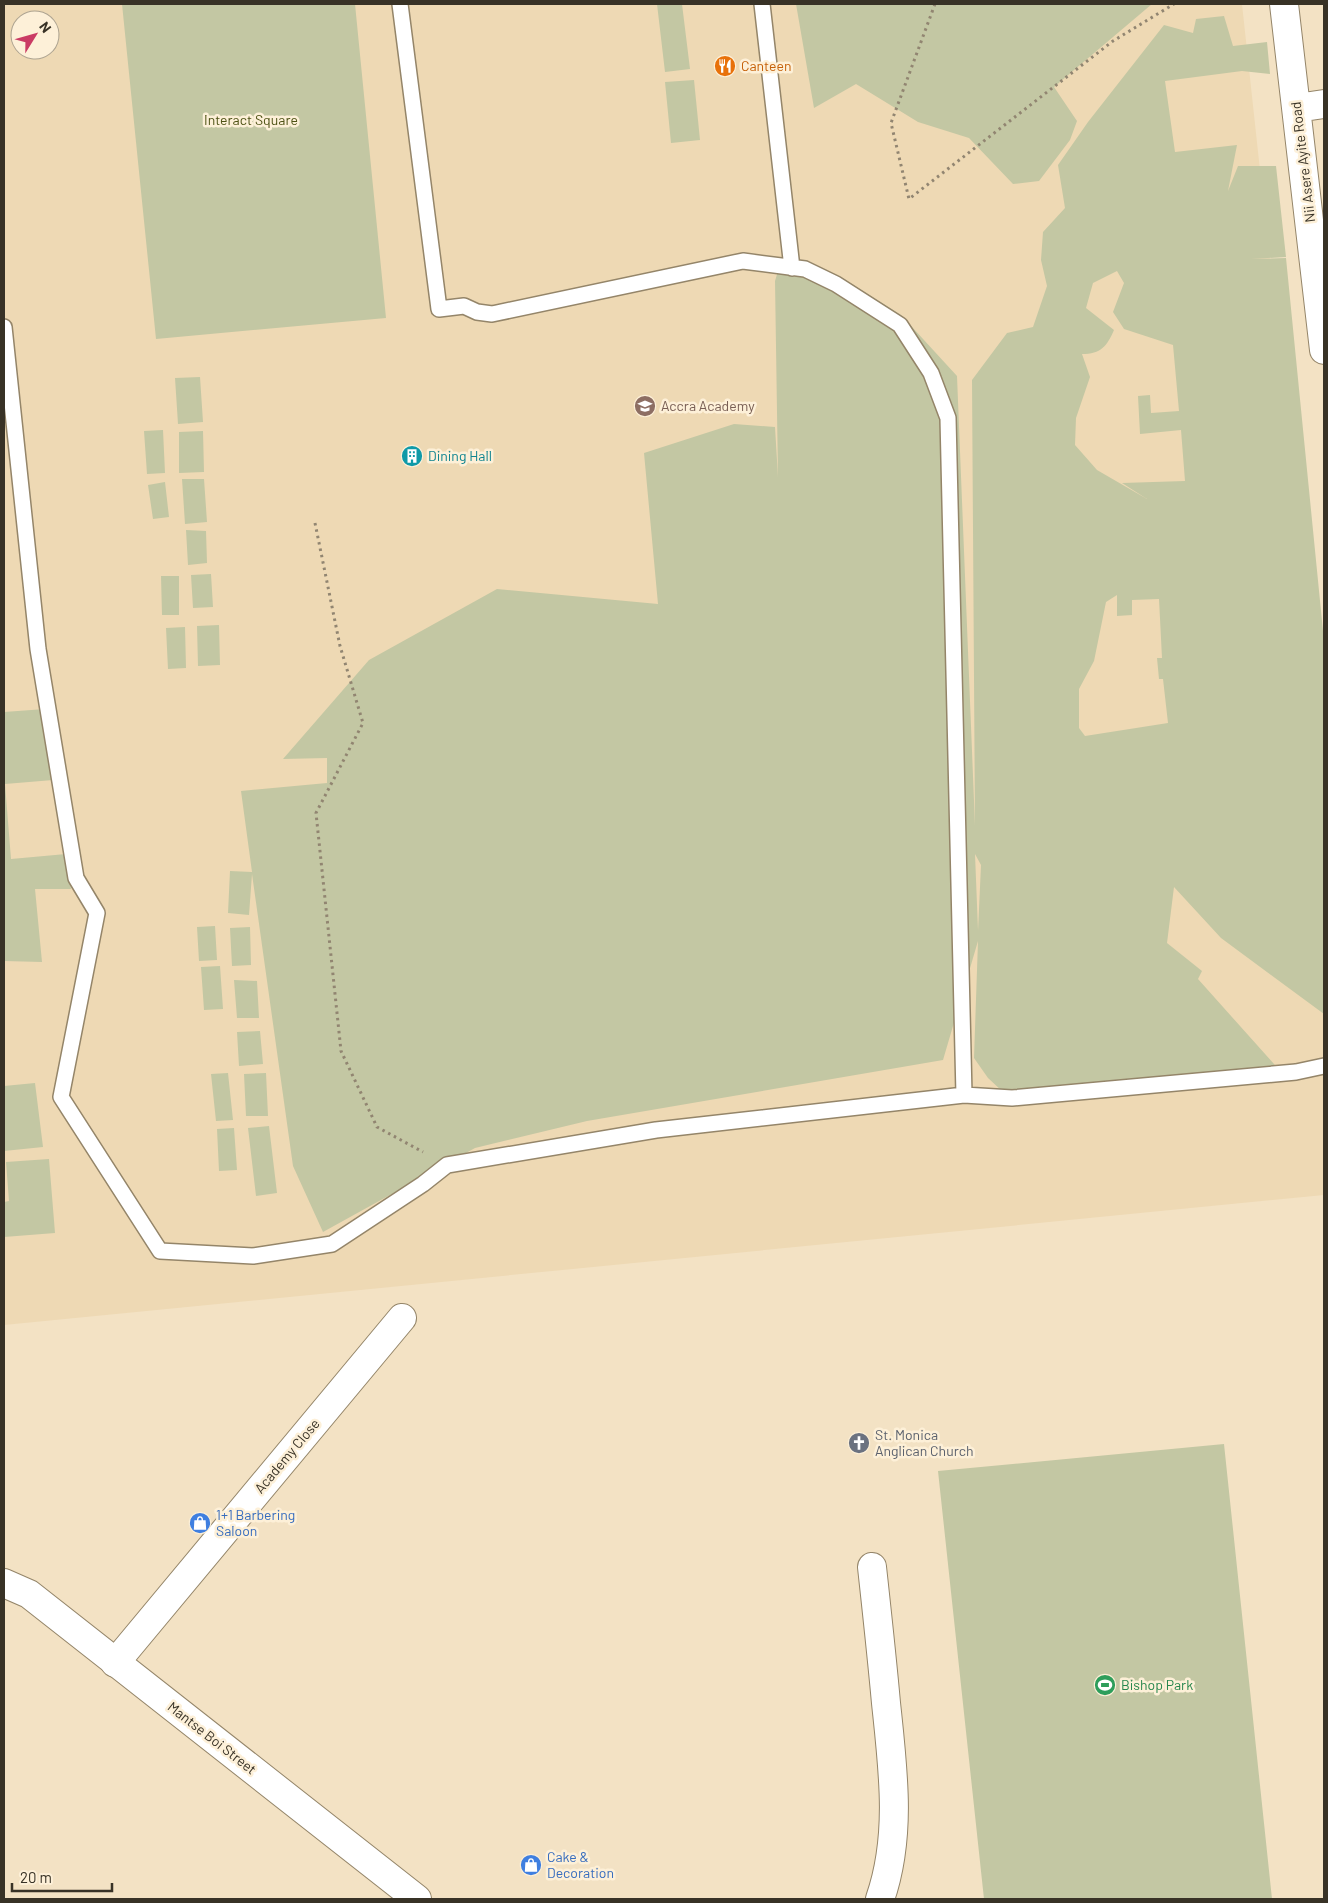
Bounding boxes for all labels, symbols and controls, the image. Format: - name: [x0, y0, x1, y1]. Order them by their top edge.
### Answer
- north arrow: [10, 10, 60, 60]
- text: N: [36, 18, 55, 36]
- restaurant icon: Canteen: [713, 54, 737, 78]
- place label: Canteen: [741, 57, 791, 74]
- street label: Nii Asere Ayite Road: [1287, 101, 1318, 223]
- park label: Interact Square: [204, 111, 298, 128]
- school or university icon: Accra Academy: [633, 394, 657, 418]
- place label: Accra Academy: [661, 397, 755, 414]
- building icon: Dining Hall: [400, 444, 424, 468]
- place label: Dining Hall: [428, 447, 492, 464]
- street label: Academy Close: [251, 1415, 323, 1496]
- place label: St. Monica Anglican Church: [875, 1426, 974, 1459]
- church icon: St. Monica Anglican Church: [847, 1431, 871, 1455]
- place label: 1+1 Barbering Saloon: [216, 1506, 295, 1539]
- shop icon: 1+1 Barbering Saloon: [188, 1511, 212, 1535]
- sports icon: Bishop Park: [1093, 1673, 1117, 1697]
- place label: Bishop Park: [1121, 1676, 1193, 1693]
- street label: Mantse Boi Street: [165, 1698, 260, 1777]
- place label: Cake & Decoration: [547, 1848, 614, 1881]
- shop icon: Cake & Decoration: [519, 1853, 543, 1877]
- scale bar: [12, 1860, 112, 1892]
- text: 20 m: [20, 1868, 52, 1886]

